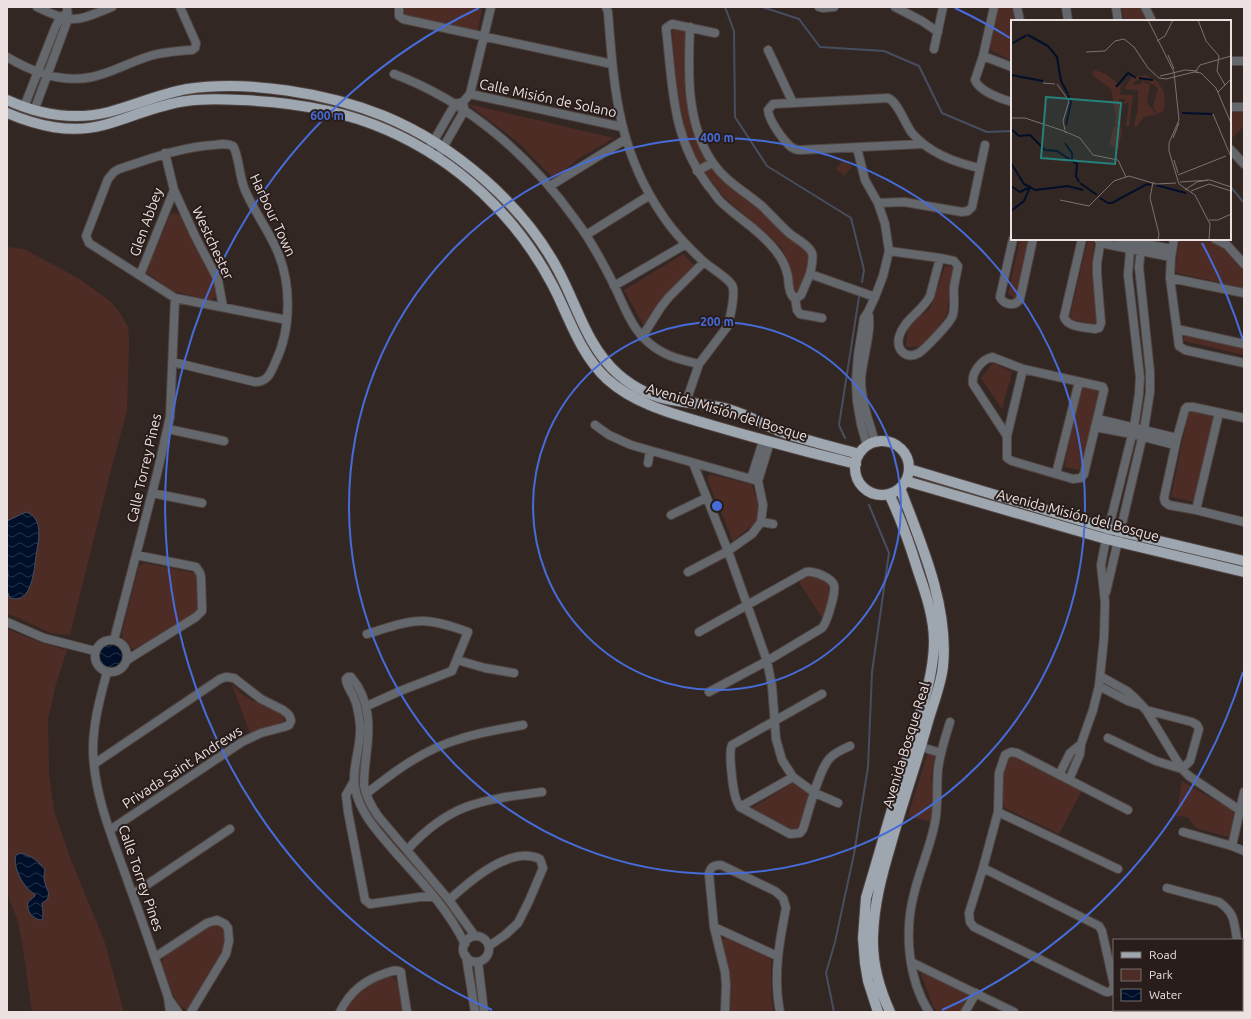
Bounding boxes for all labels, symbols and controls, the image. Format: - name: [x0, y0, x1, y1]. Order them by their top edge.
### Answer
- inset map: [1011, 20, 1231, 240]
- street label: Calle Misión de Solano: [478, 76, 618, 120]
- text: 600 m: [310, 109, 344, 122]
- text: 400 m: [700, 131, 734, 144]
- street label: Harbour Town: [247, 171, 299, 259]
- street label: Glen Abbey: [126, 185, 166, 258]
- street label: Westchester: [189, 204, 237, 283]
- text: 200 m: [700, 315, 734, 328]
- street label: Avenida Misión del Bosque: [644, 380, 810, 444]
- street label: Calle Torrey Pines: [124, 412, 164, 524]
- street label: Avenida Misión del Bosque: [995, 486, 1161, 544]
- centre of rings: [710, 499, 724, 513]
- street label: Avenida Bosque Real: [879, 680, 933, 810]
- street label: Privada Saint Andrews: [119, 722, 245, 812]
- street label: Calle Torrey Pines: [115, 823, 167, 933]
- legend: [1113, 939, 1243, 1011]
- text: Road: [1149, 948, 1177, 961]
- text: Park: [1149, 968, 1173, 981]
- text: Water: [1149, 988, 1182, 1001]

